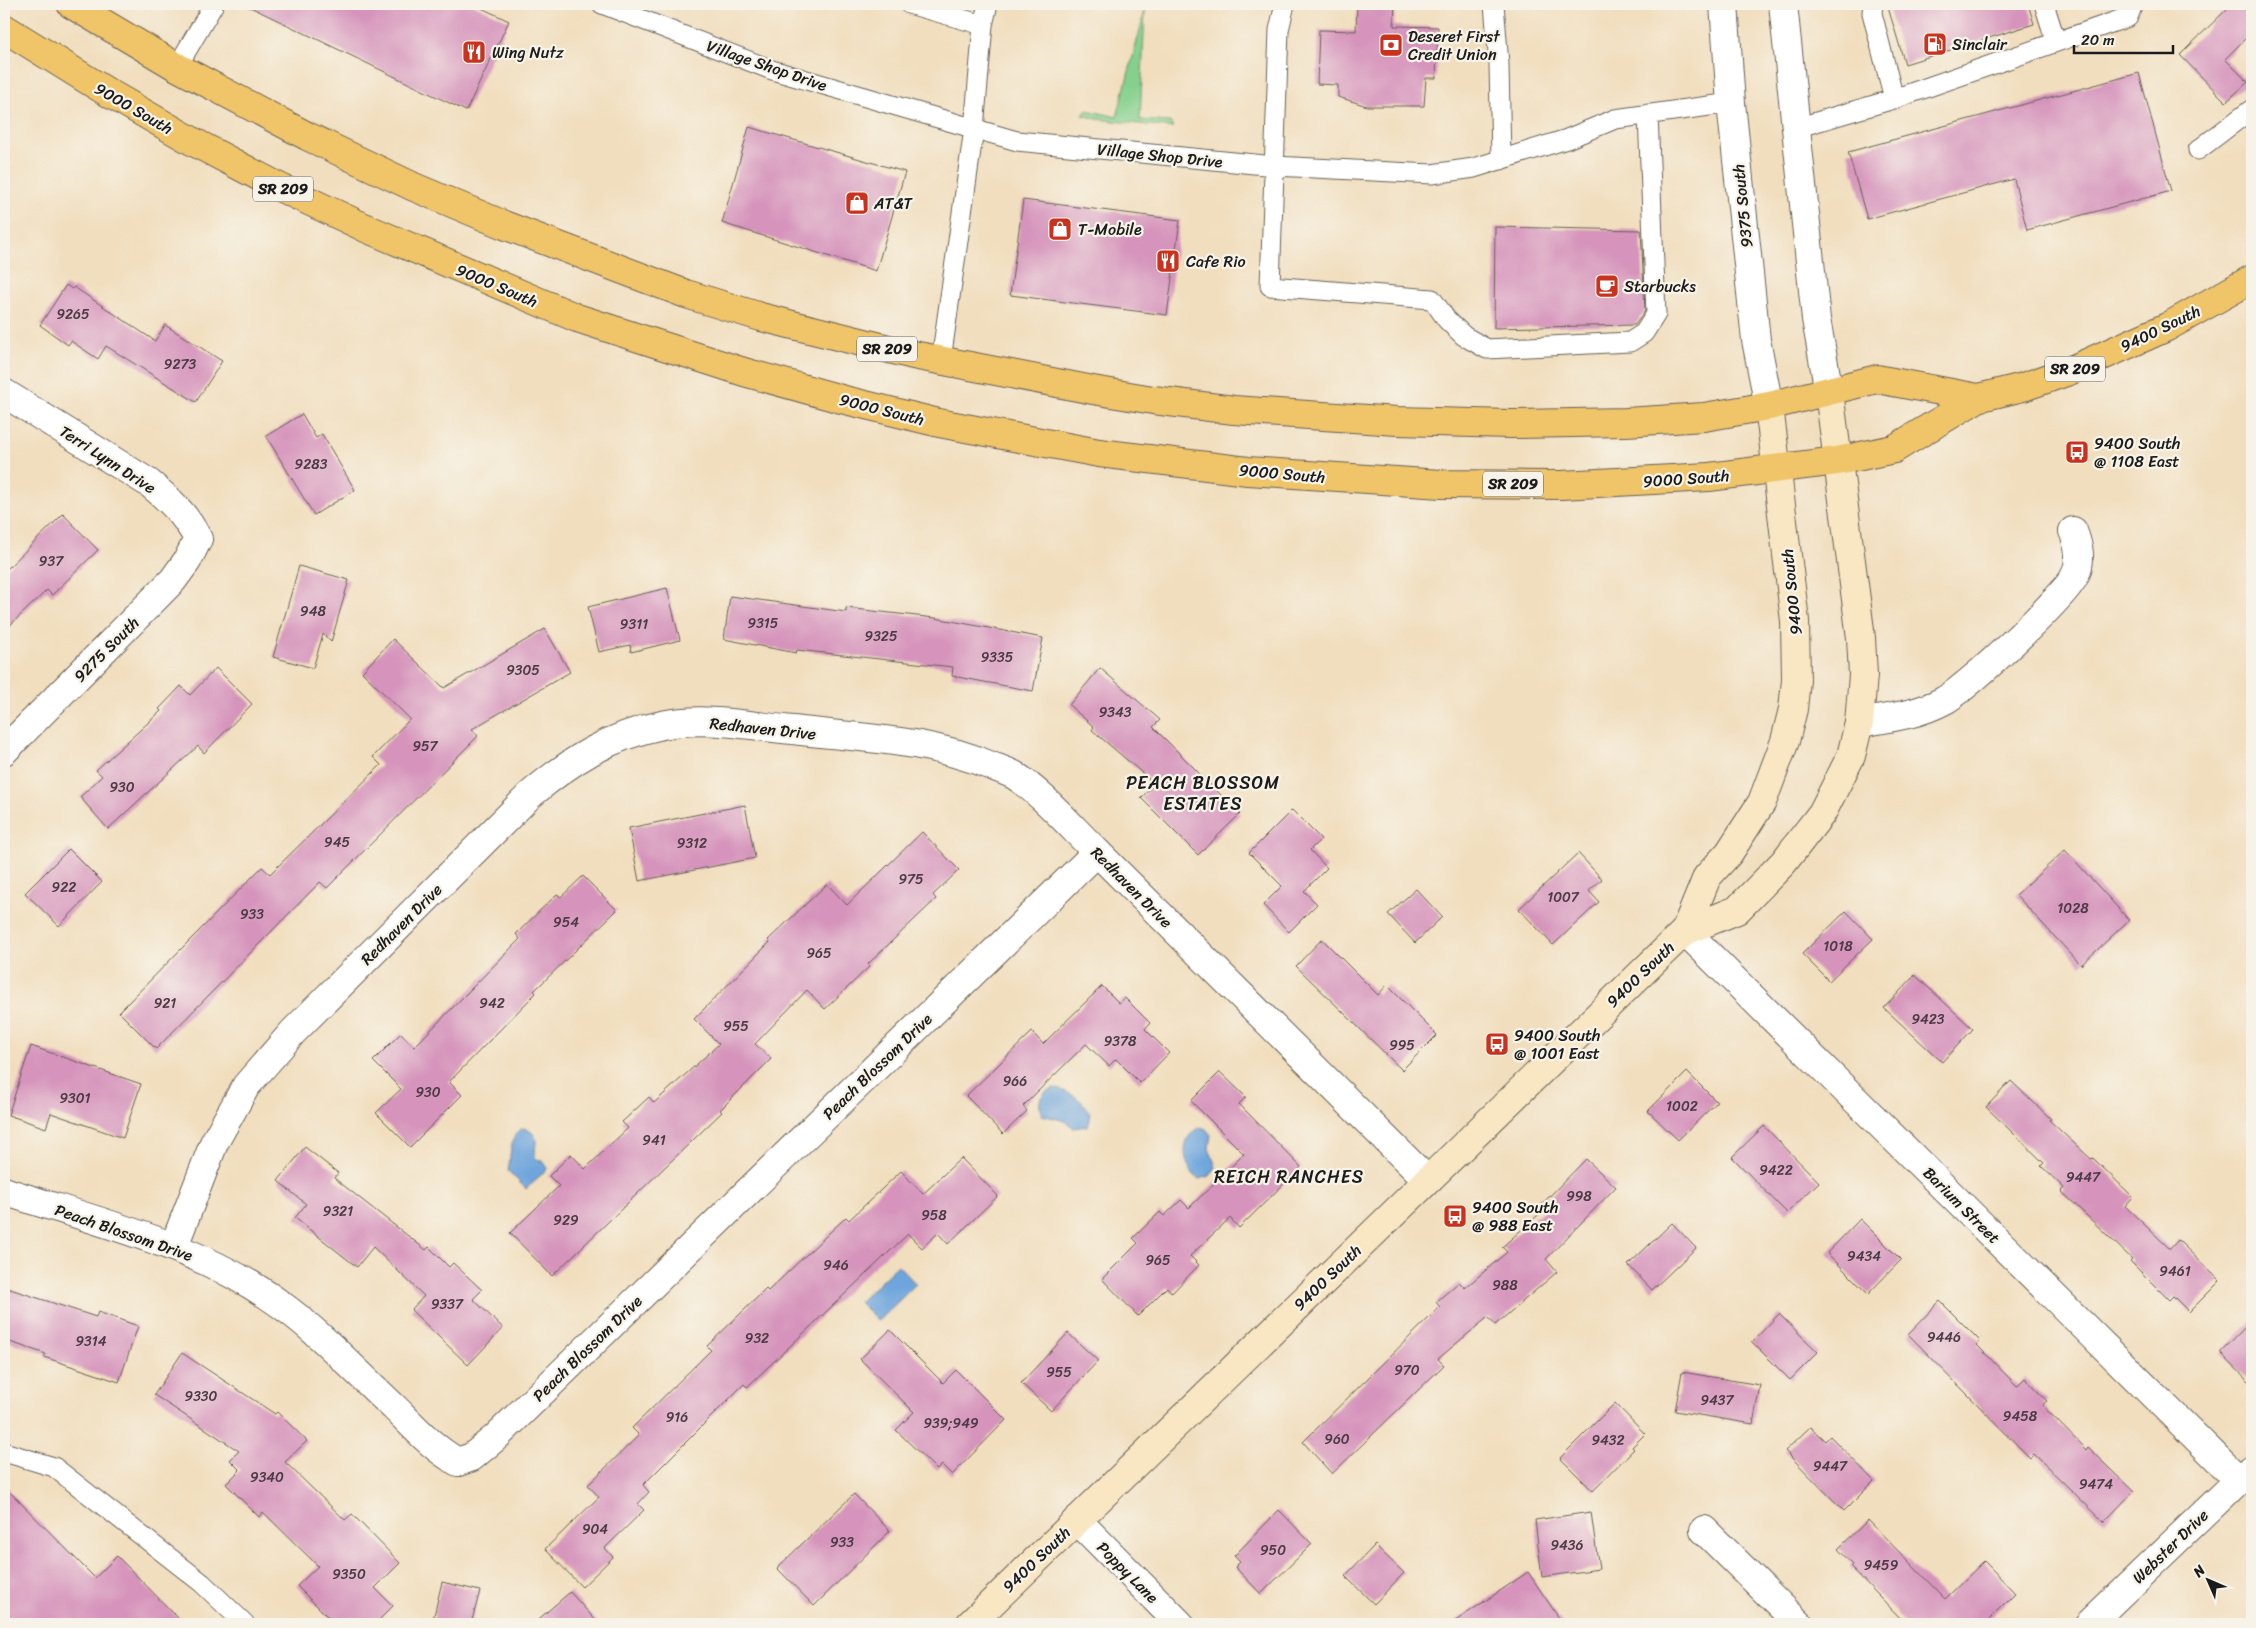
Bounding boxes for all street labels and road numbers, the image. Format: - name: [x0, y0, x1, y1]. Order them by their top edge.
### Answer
- street label: Village Shop Drive: [703, 31, 831, 100]
- street label: 9000 South: [89, 74, 178, 143]
- street label: Village Shop Drive: [1096, 134, 1224, 177]
- street label: 9375 South: [1724, 163, 1761, 249]
- road number: SR 209: [253, 176, 313, 202]
- street label: 9000 South: [451, 255, 542, 316]
- street label: 9400 South: [2115, 296, 2205, 360]
- road number: SR 209: [857, 336, 917, 362]
- road number: SR 209: [2045, 356, 2105, 382]
- street label: 9000 South: [836, 385, 927, 434]
- street label: Terri Lynn Drive: [53, 417, 162, 502]
- street label: 9000 South: [1238, 455, 1326, 492]
- street label: 9000 South: [1642, 461, 1730, 496]
- road number: SR 209: [1483, 472, 1543, 496]
- street label: 9400 South: [1773, 547, 1810, 636]
- street label: 9275 South: [66, 609, 146, 689]
- street label: Redhaven Drive: [708, 708, 818, 749]
- street label: Redhaven Drive: [1084, 839, 1180, 935]
- street label: Redhaven Drive: [353, 876, 449, 972]
- street label: 9400 South: [1599, 934, 1681, 1015]
- street label: Peach Blossom Drive: [815, 1006, 939, 1127]
- street label: Barium Street: [1916, 1160, 2007, 1251]
- street label: Peach Blossom Drive: [51, 1195, 197, 1270]
- street label: 9400 South: [1286, 1237, 1368, 1318]
- street label: Peach Blossom Drive: [525, 1288, 649, 1409]
- street label: Webster Drive: [2125, 1502, 2216, 1591]
- street label: 9400 South: [995, 1519, 1077, 1600]
- street label: Poppy Lane: [1090, 1534, 1166, 1611]

